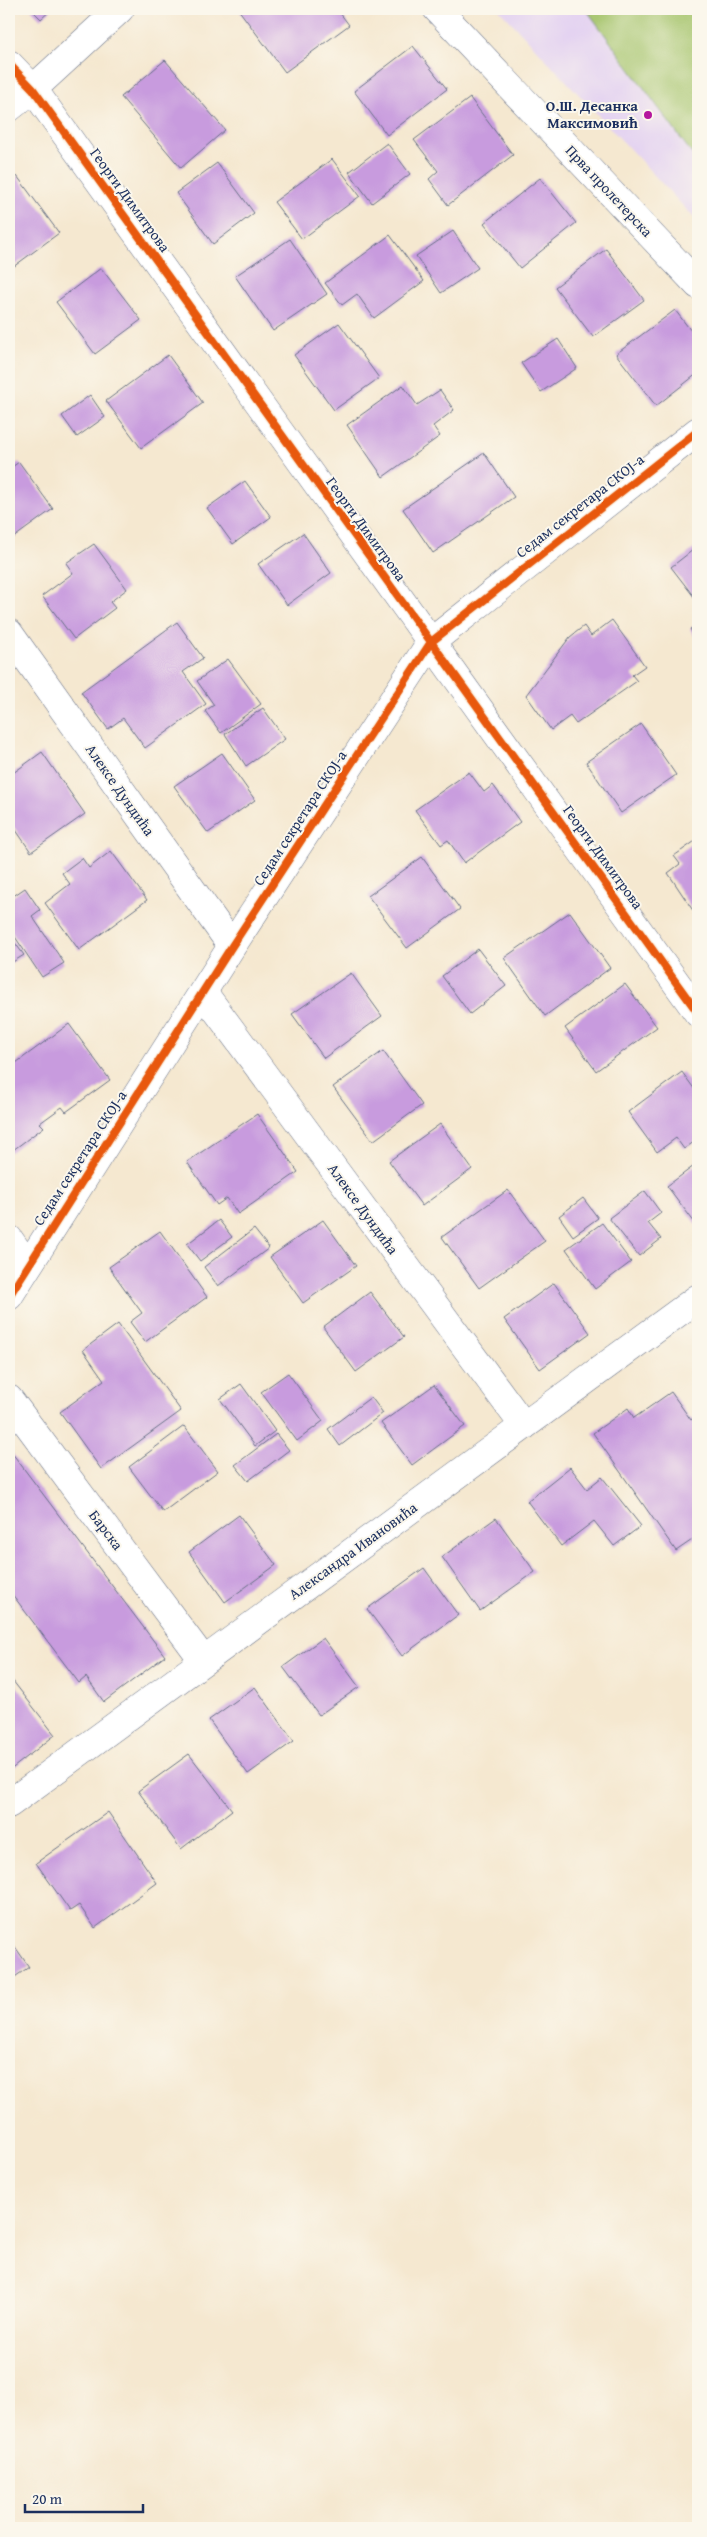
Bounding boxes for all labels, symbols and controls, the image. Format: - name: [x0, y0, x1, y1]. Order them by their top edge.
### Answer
- place label: О.Ш. Десанка Максимовић: [546, 95, 638, 133]
- marker: О.Ш. Десанка Максимовић: [642, 109, 654, 121]
- street label: Прва пролетерска: [561, 140, 658, 242]
- street label: Георги Димитрова: [85, 143, 176, 257]
- street label: Седам секретара СКОЈ-а: [511, 448, 649, 562]
- street label: Георги Димитрова: [321, 472, 412, 586]
- street label: Алексе Дундића: [81, 740, 160, 841]
- street label: Седам секретара СКОЈ-а: [248, 745, 352, 890]
- street label: Георги Димитрова: [558, 800, 649, 914]
- street label: Седам секретара СКОЈ-а: [28, 1085, 132, 1230]
- street label: Алексе Дундића: [323, 1159, 404, 1259]
- street label: Александра Ивановића: [284, 1496, 422, 1604]
- street label: Барска: [84, 1505, 129, 1555]
- scale bar: [25, 2482, 142, 2514]
- text: 20 m: [32, 2488, 63, 2509]

